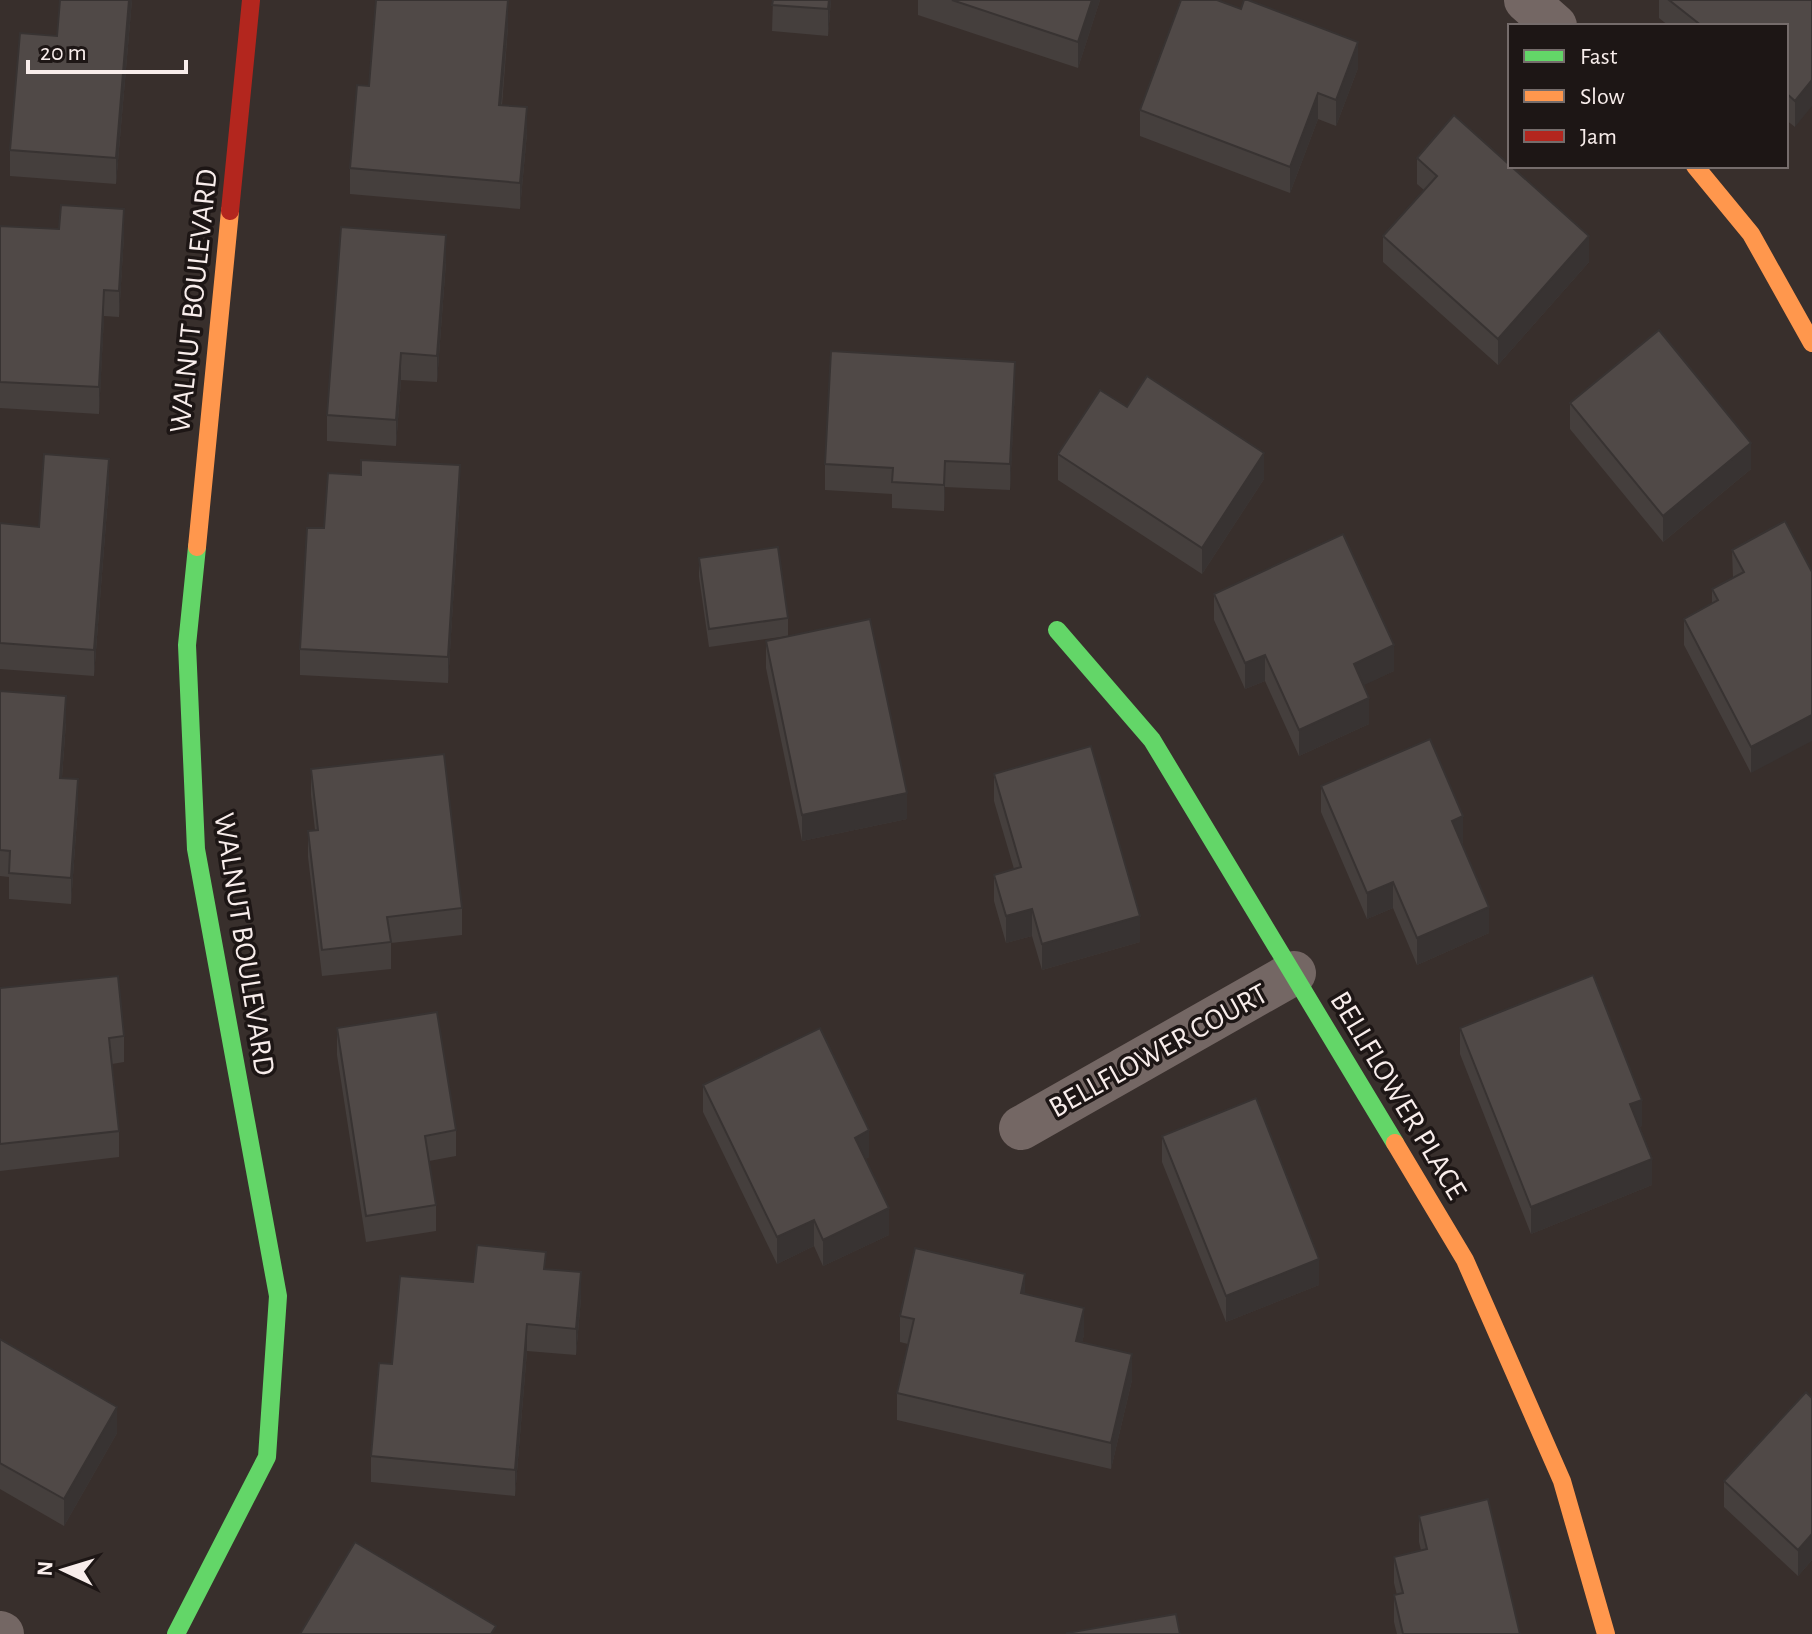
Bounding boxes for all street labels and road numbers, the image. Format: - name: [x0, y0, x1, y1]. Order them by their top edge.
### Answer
- street label: WALNUT BOULEVARD: [165, 168, 223, 435]
- street label: WALNUT BOULEVARD: [208, 811, 280, 1078]
- street label: BELLFLOWER COURT: [1044, 978, 1273, 1123]
- street label: BELLFLOWER PLACE: [1324, 986, 1472, 1205]

